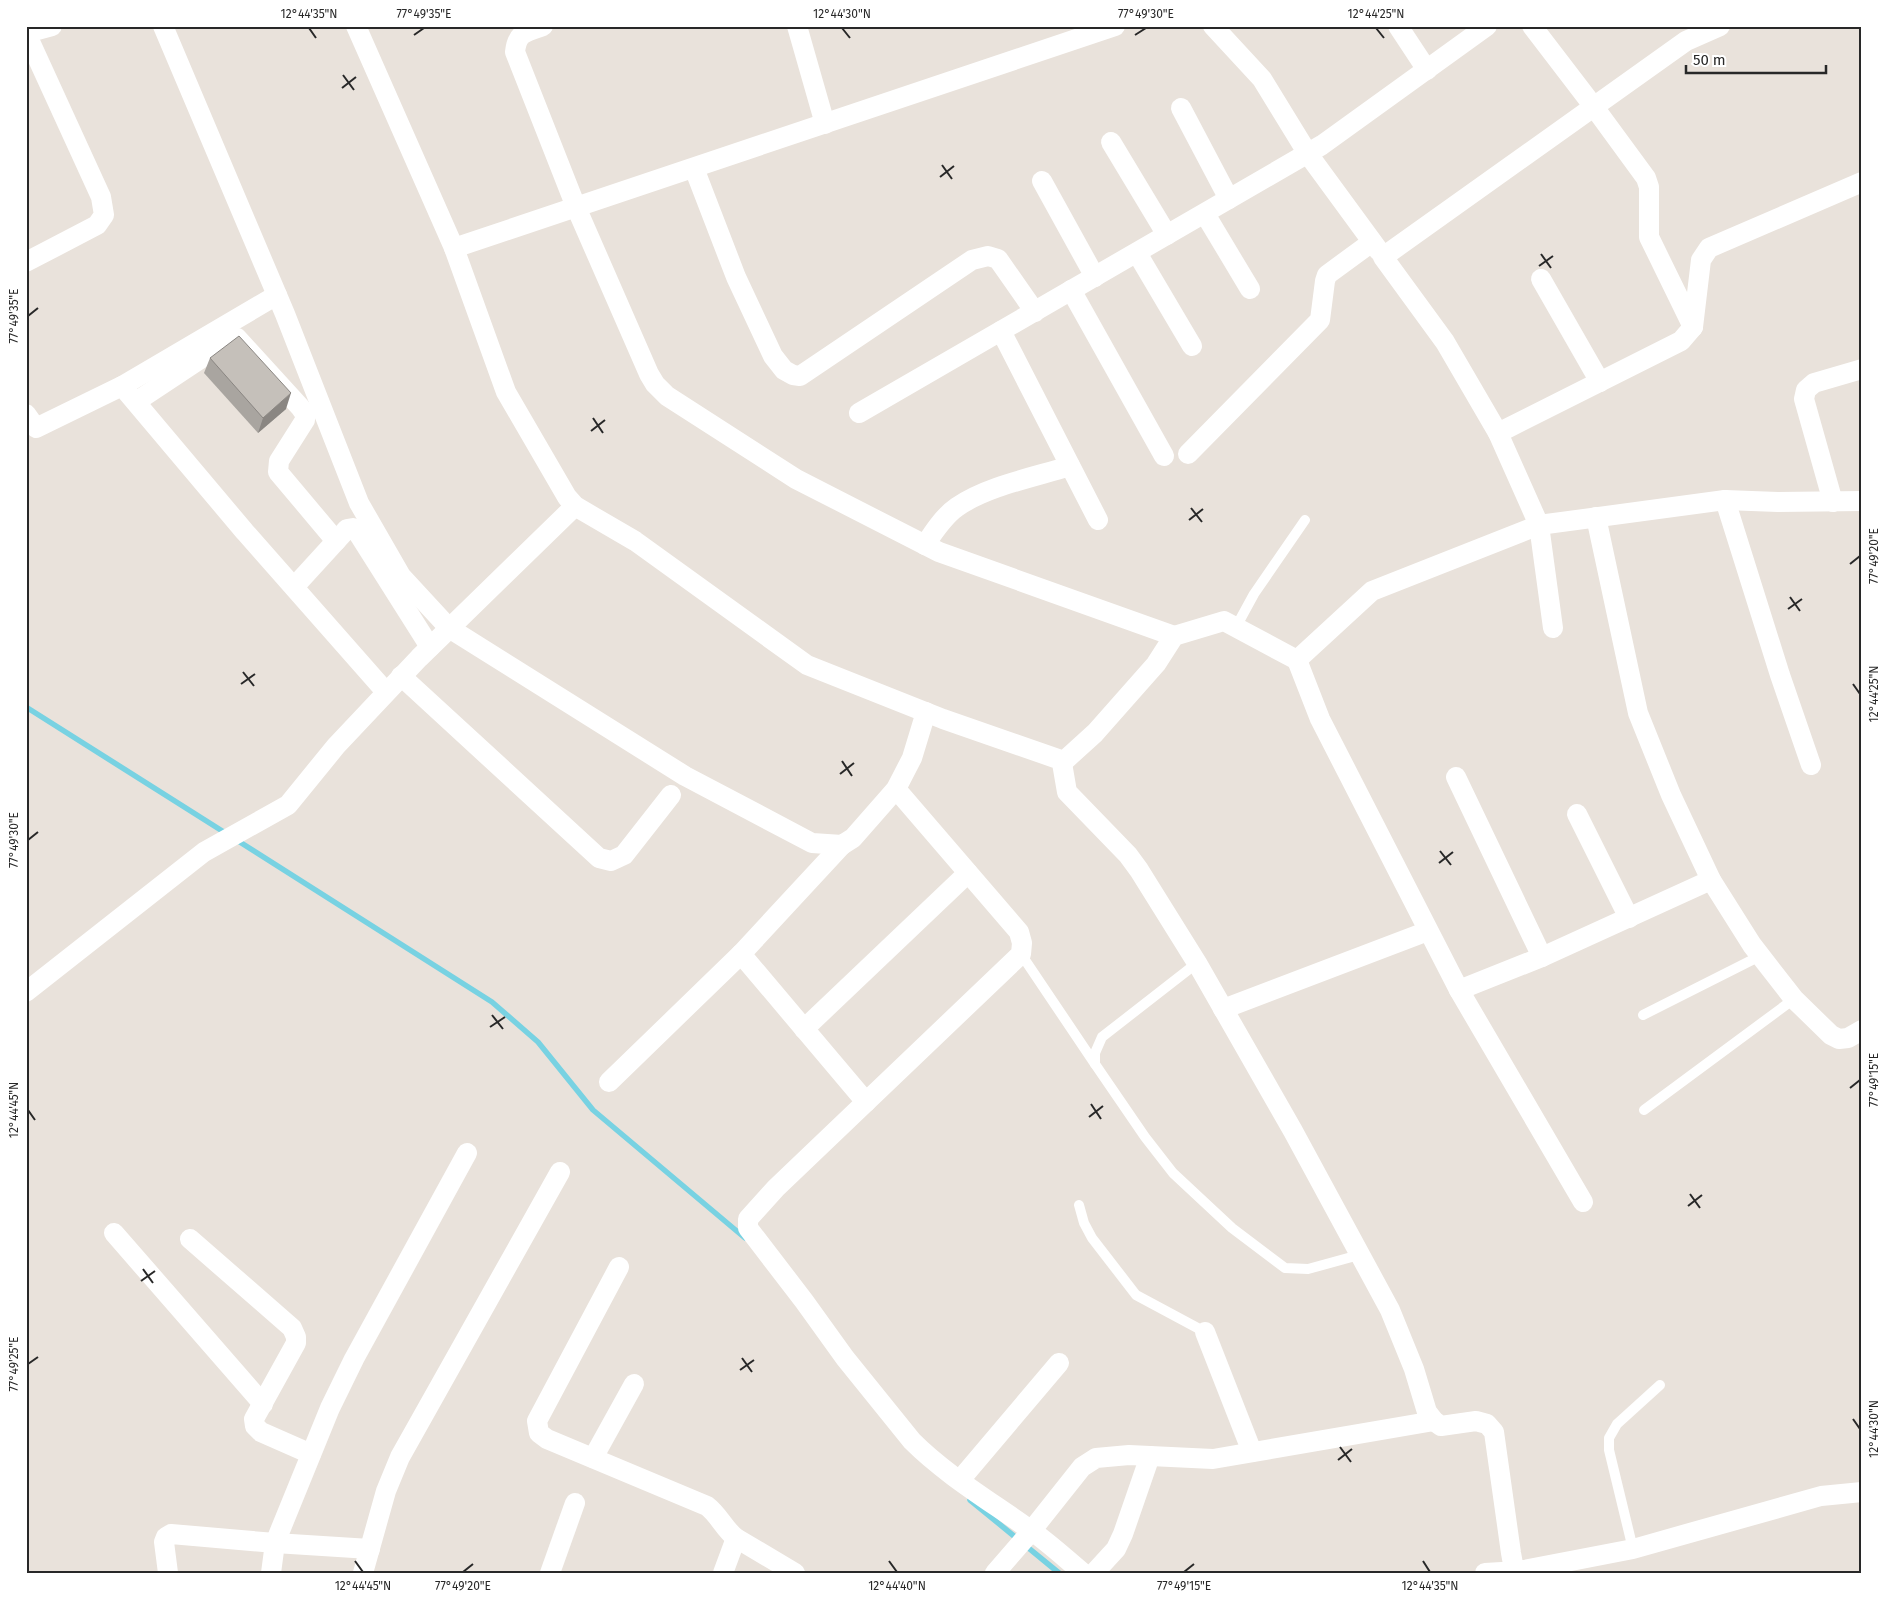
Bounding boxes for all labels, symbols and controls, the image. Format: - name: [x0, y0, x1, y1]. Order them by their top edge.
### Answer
- text: 12°44'35"N: [281, 7, 337, 21]
- text: 77°49'35"E: [397, 7, 451, 21]
- text: 12°44'30"N: [813, 7, 871, 21]
- text: 77°49'30"E: [1118, 7, 1174, 21]
- text: 12°44'25"N: [1348, 7, 1404, 21]
- scale bar: [1686, 42, 1826, 74]
- text: 50 m: [1693, 51, 1726, 69]
- text: 77°49'35"E: [7, 289, 21, 343]
- text: 77°49'20"E: [1867, 528, 1881, 584]
- text: 12°44'25"N: [1867, 666, 1881, 722]
- text: 77°49'30"E: [7, 812, 21, 868]
- text: 77°49'15"E: [1867, 1053, 1881, 1107]
- text: 12°44'45"N: [7, 1082, 21, 1138]
- text: 77°49'25"E: [7, 1337, 21, 1391]
- text: 12°44'30"N: [1867, 1400, 1881, 1458]
- text: 12°44'45"N: [335, 1579, 391, 1593]
- text: 77°49'20"E: [435, 1579, 491, 1593]
- text: 12°44'40"N: [868, 1579, 926, 1593]
- text: 77°49'15"E: [1157, 1579, 1211, 1593]
- text: 12°44'35"N: [1402, 1579, 1458, 1593]

